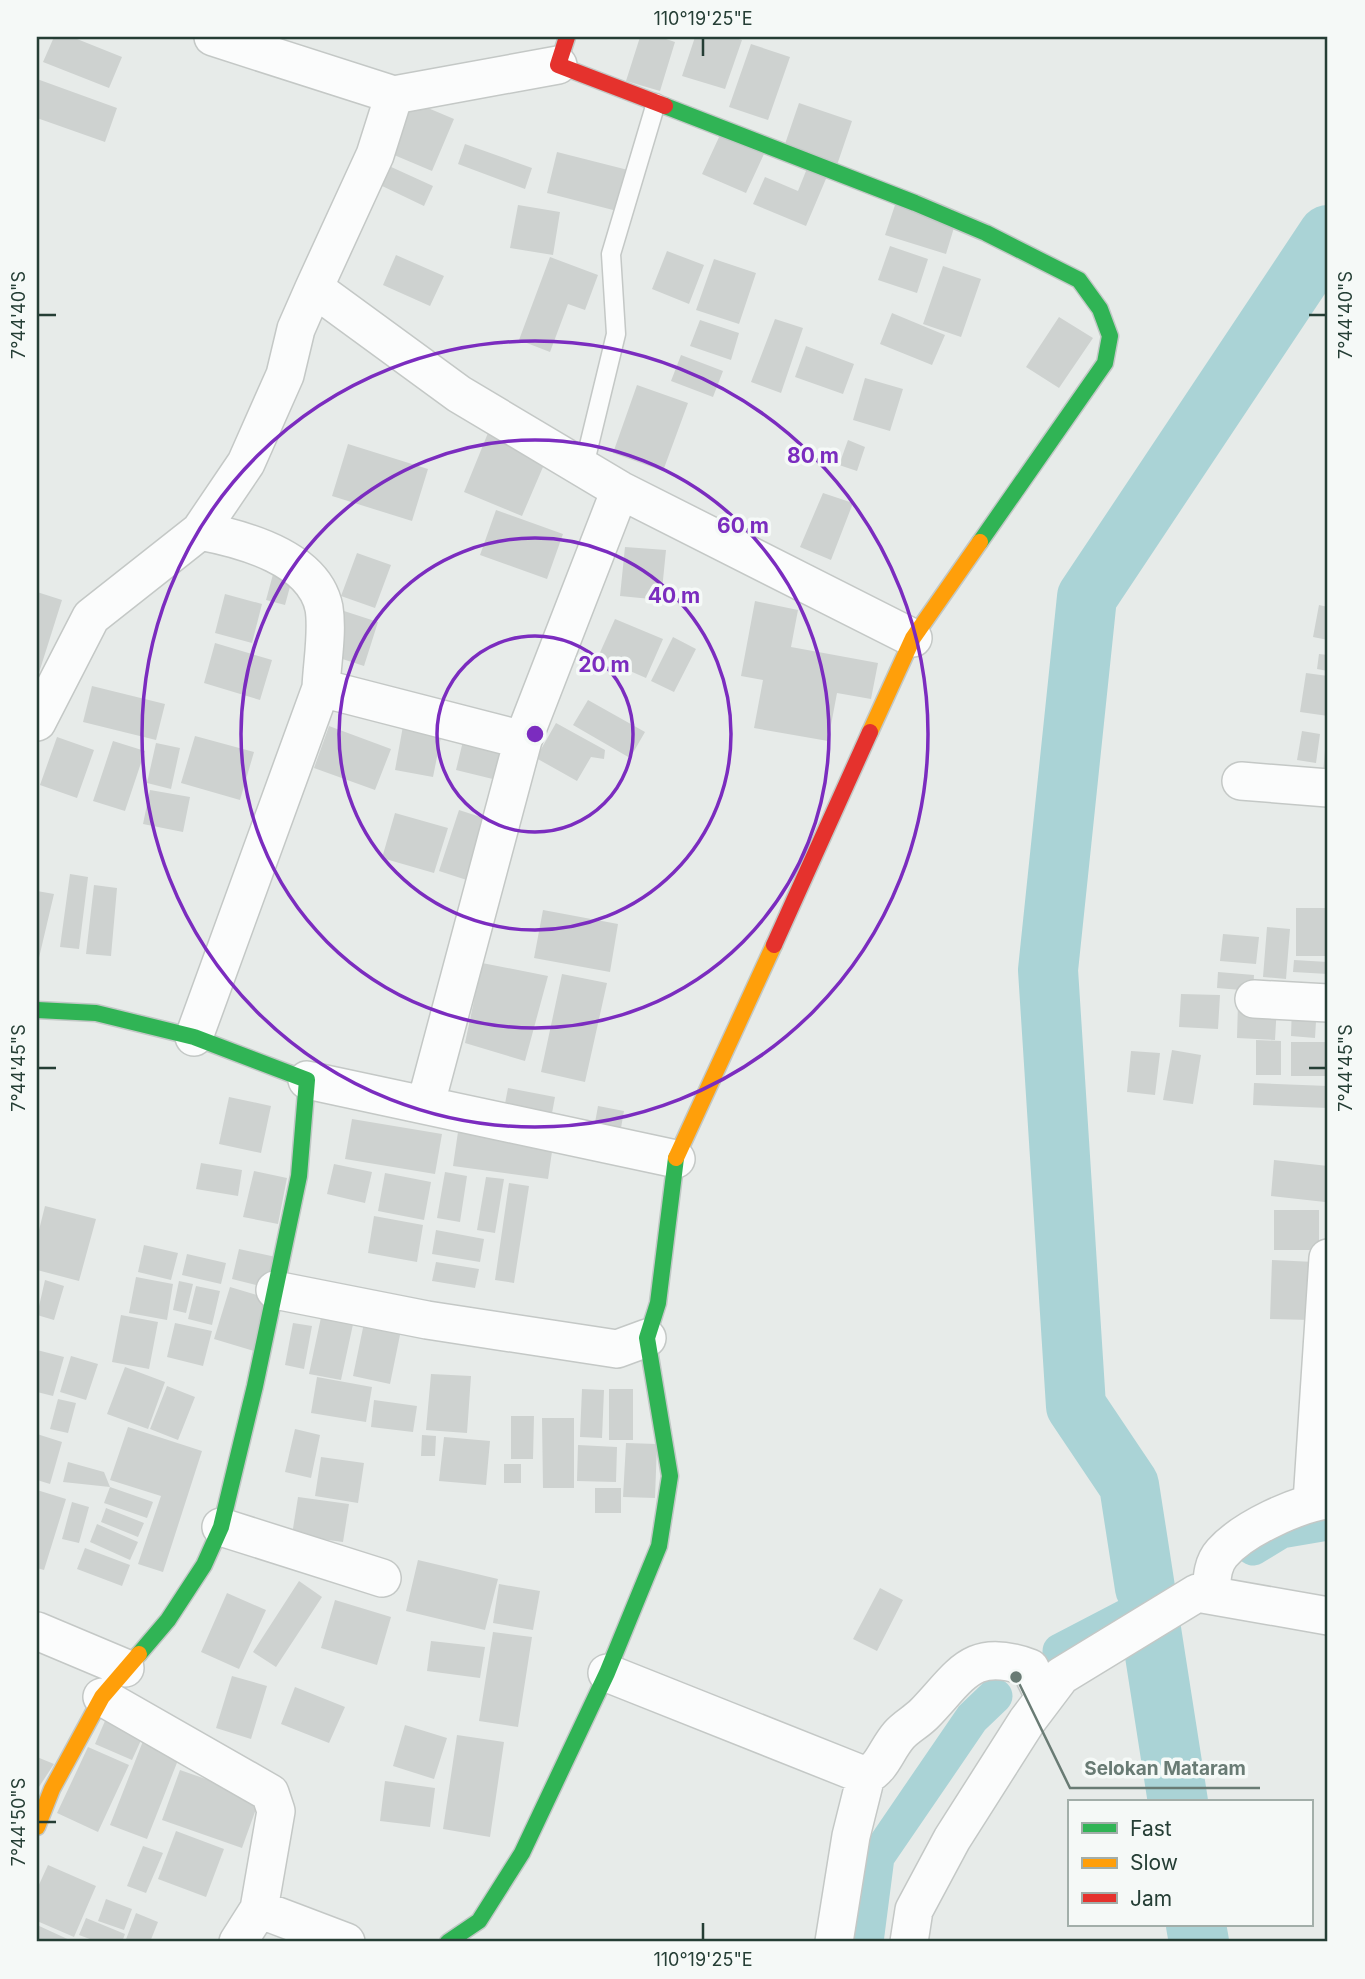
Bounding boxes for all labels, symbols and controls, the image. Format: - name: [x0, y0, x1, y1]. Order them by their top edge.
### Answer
- text: 110°19'25"E: [653, 8, 753, 29]
- text: 7°44'40"S: [8, 271, 29, 359]
- text: 7°44'40"S: [1335, 271, 1356, 359]
- text: 80 m: [787, 443, 839, 468]
- text: 60 m: [717, 513, 769, 538]
- text: 40 m: [648, 583, 700, 608]
- text: 20 m: [578, 652, 630, 677]
- centre of rings: [523, 722, 547, 746]
- text: 7°44'45"S: [8, 1024, 29, 1112]
- text: 7°44'45"S: [1335, 1024, 1356, 1112]
- callout: Selokan Mataram: [1070, 1748, 1260, 1788]
- text: Selokan Mataram: [1084, 1757, 1246, 1780]
- text: 7°44'50"S: [8, 1778, 29, 1866]
- legend: [1068, 1800, 1312, 1926]
- text: Fast: [1130, 1816, 1172, 1841]
- text: Slow: [1130, 1850, 1178, 1875]
- text: Jam: [1130, 1886, 1172, 1911]
- text: 110°19'25"E: [653, 1949, 753, 1970]

